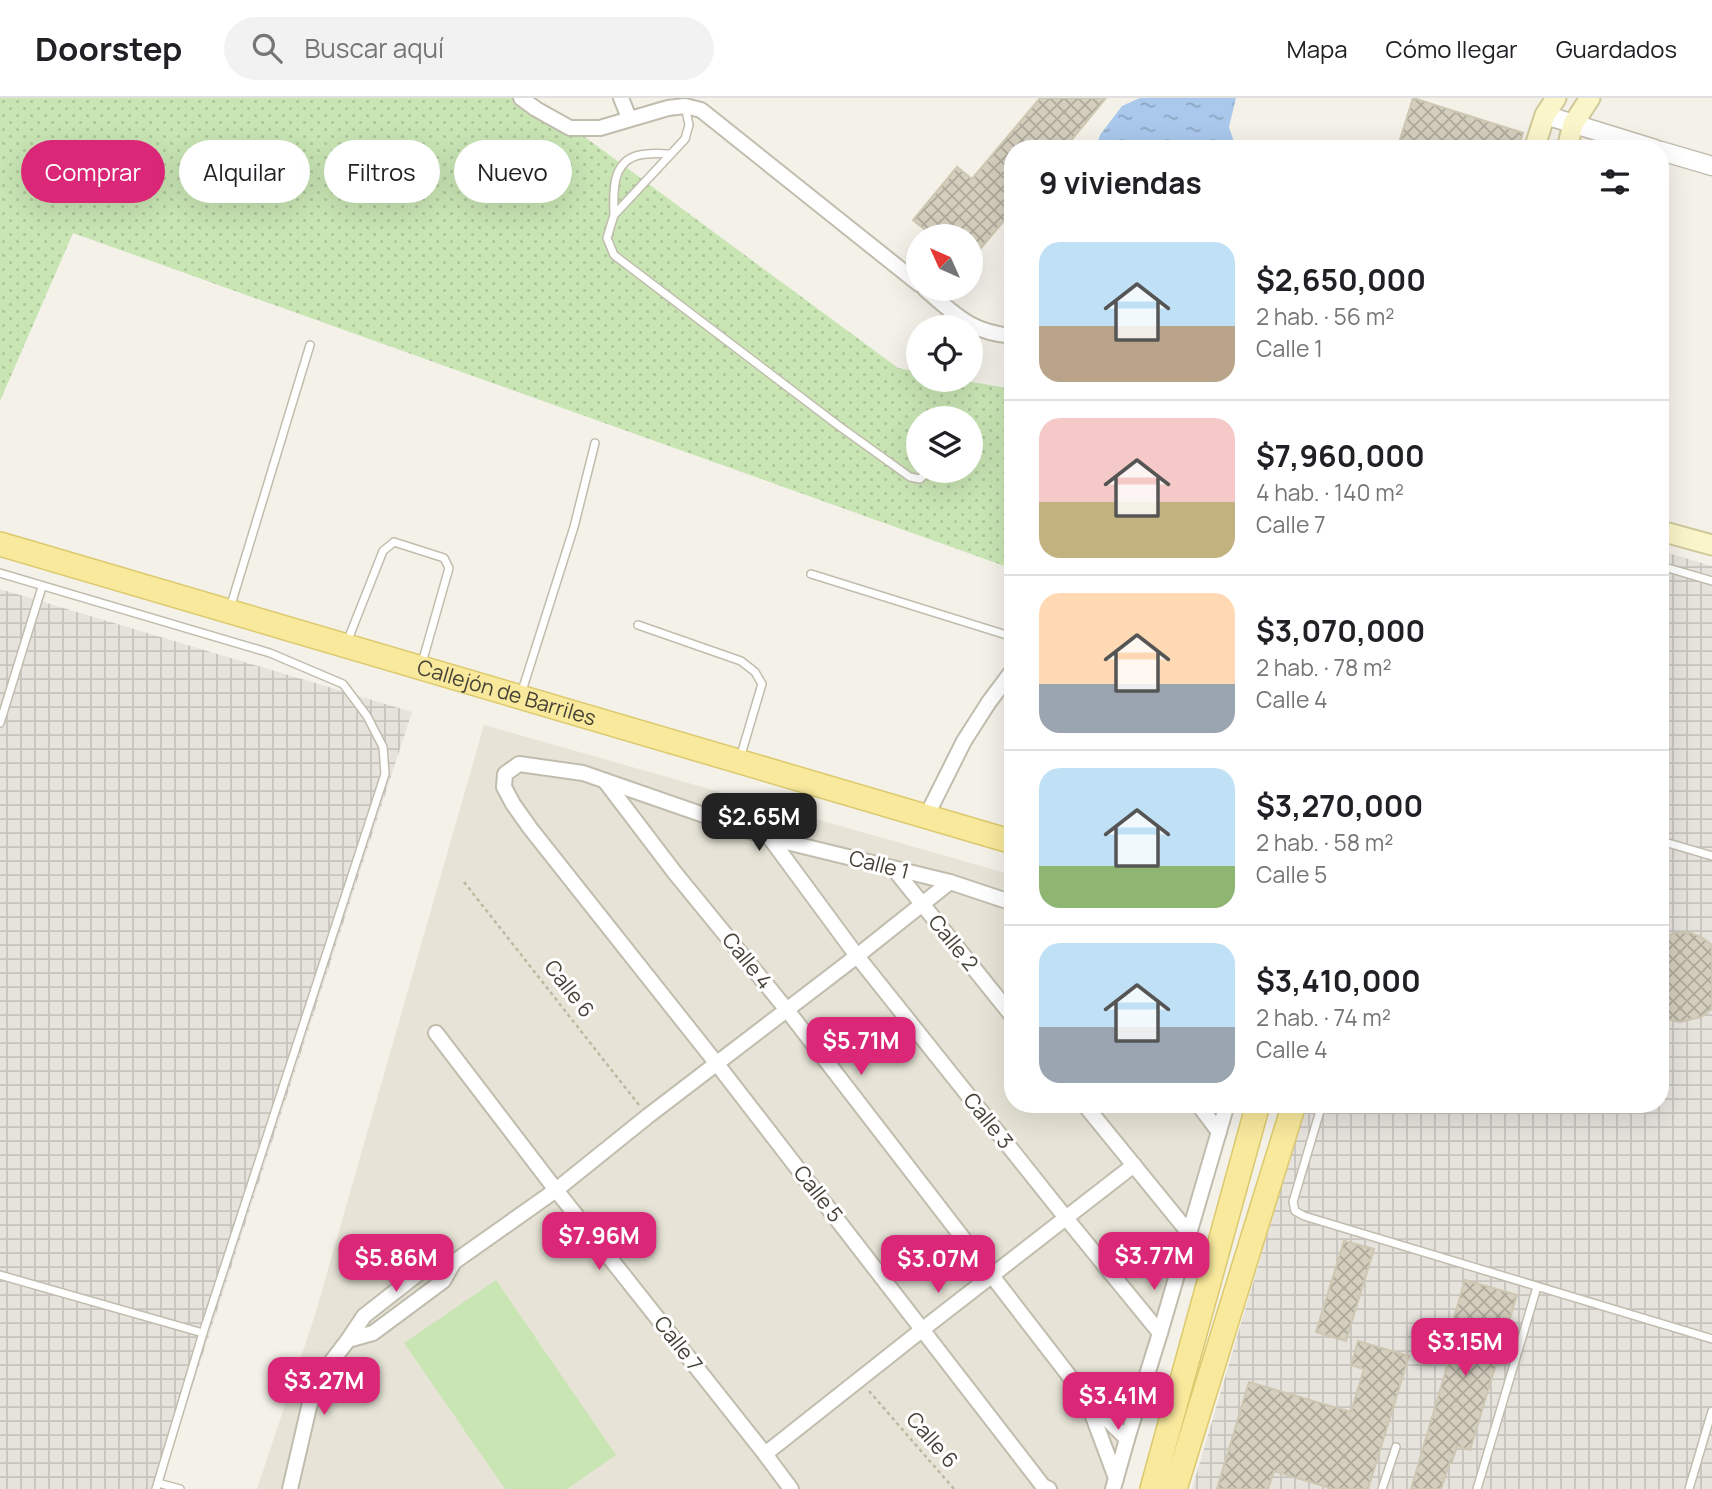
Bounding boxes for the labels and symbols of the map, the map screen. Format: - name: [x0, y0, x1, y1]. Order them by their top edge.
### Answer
- north arrow: [906, 224, 984, 301]
- street label: Callejón de Barriles: [414, 653, 599, 732]
- pin: $2.65M: [702, 794, 816, 853]
- street label: Calle 1: [846, 843, 912, 885]
- street label: Calle 2: [922, 908, 985, 976]
- street label: Calle 4: [716, 926, 779, 995]
- street label: Calle 6: [538, 954, 601, 1023]
- pin: $5.71M: [804, 1018, 918, 1077]
- street label: Calle 3: [958, 1086, 1020, 1154]
- street label: Calle 5: [788, 1159, 850, 1228]
- pin: $7.96M: [542, 1212, 656, 1272]
- pin: $3.77M: [1097, 1232, 1211, 1292]
- pin: $5.86M: [339, 1234, 453, 1294]
- pin: $3.07M: [881, 1236, 995, 1295]
- street label: Calle 7: [648, 1310, 709, 1377]
- pin: $3.15M: [1408, 1318, 1522, 1378]
- pin: $3.27M: [267, 1358, 381, 1417]
- pin: $3.41M: [1061, 1372, 1175, 1432]
- street label: Calle 6: [901, 1405, 965, 1473]

